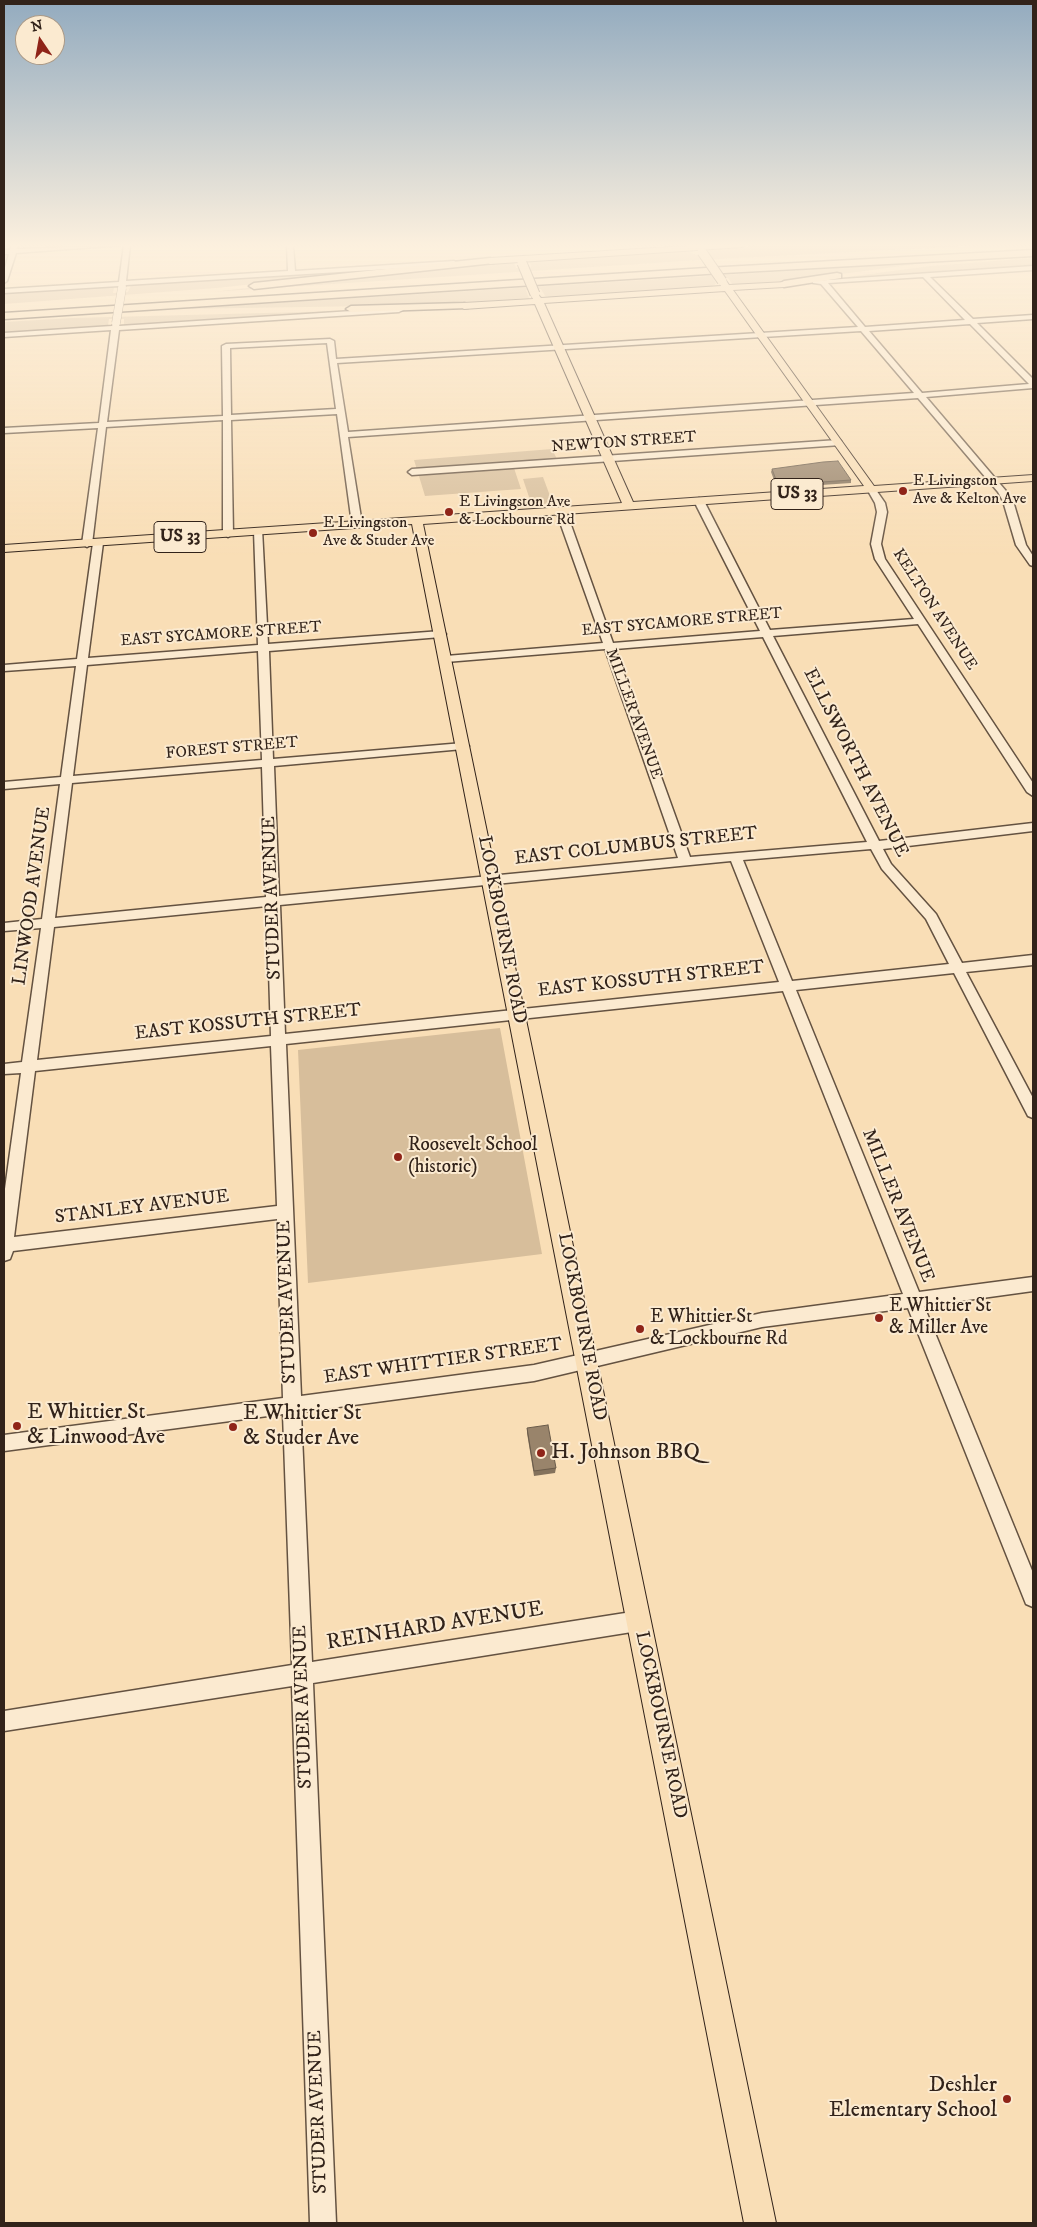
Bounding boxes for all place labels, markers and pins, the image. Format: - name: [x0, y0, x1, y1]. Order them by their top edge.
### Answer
- place label: E Livingston Ave & Kelton Ave: [913, 472, 1026, 510]
- marker: E Livingston Ave & Kelton Ave: [897, 485, 909, 497]
- place label: E Livingston Ave & Lockbourne Rd: [459, 493, 575, 531]
- marker: E Livingston Ave & Lockbourne Rd: [443, 506, 455, 518]
- place label: E Livingston Ave & Studer Ave: [323, 514, 434, 552]
- marker: E Livingston Ave & Studer Ave: [307, 527, 319, 539]
- place label: Roosevelt School (historic): [408, 1135, 537, 1179]
- marker: Roosevelt School (historic): [392, 1151, 404, 1163]
- place label: E Whittier St & Miller Ave: [889, 1296, 991, 1340]
- place label: E Whittier St & Lockbourne Rd: [650, 1307, 787, 1351]
- marker: E Whittier St & Miller Ave: [873, 1312, 885, 1324]
- marker: E Whittier St & Lockbourne Rd: [634, 1323, 646, 1335]
- place label: E Whittier St & Linwood Ave: [27, 1400, 165, 1452]
- place label: E Whittier St & Studer Ave: [243, 1401, 362, 1452]
- marker: E Whittier St & Linwood Ave: [11, 1420, 23, 1432]
- marker: E Whittier St & Studer Ave: [227, 1421, 239, 1433]
- place label: H. Johnson BBQ: [551, 1440, 700, 1466]
- marker: H. Johnson BBQ: [535, 1447, 547, 1459]
- place label: Deshler Elementary School: [829, 2073, 997, 2124]
- marker: Deshler Elementary School: [1001, 2093, 1013, 2105]

